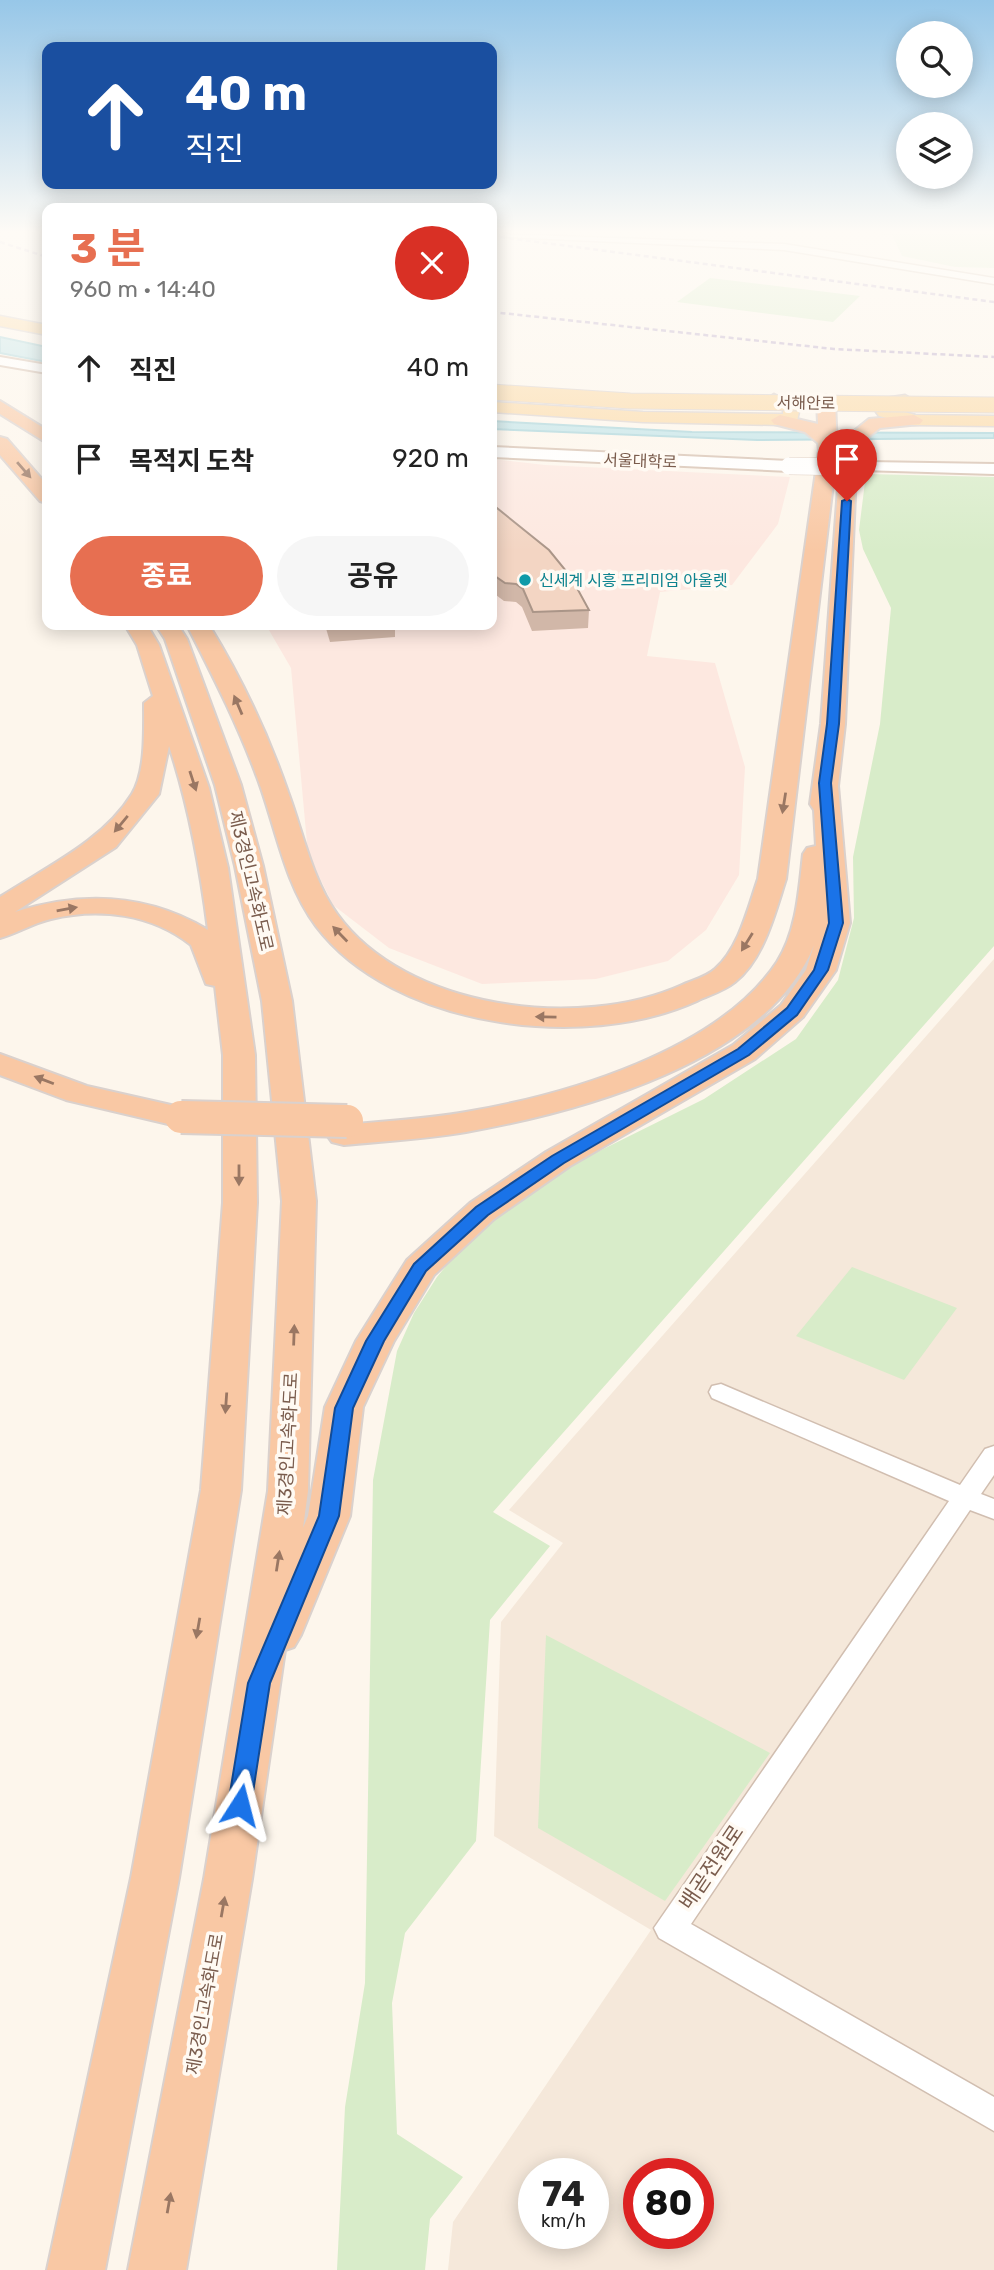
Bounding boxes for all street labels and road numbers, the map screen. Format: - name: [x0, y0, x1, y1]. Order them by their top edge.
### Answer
- street label: 서해안로: [776, 393, 836, 413]
- street label: 서울대학로: [603, 450, 677, 472]
- street label: 제3경인고속화도로: [224, 809, 278, 953]
- street label: 제3경인고속화도로: [273, 1372, 303, 1516]
- street label: 배곧전원로: [674, 1820, 748, 1914]
- street label: 제3경인고속화도로: [182, 1932, 228, 2076]

